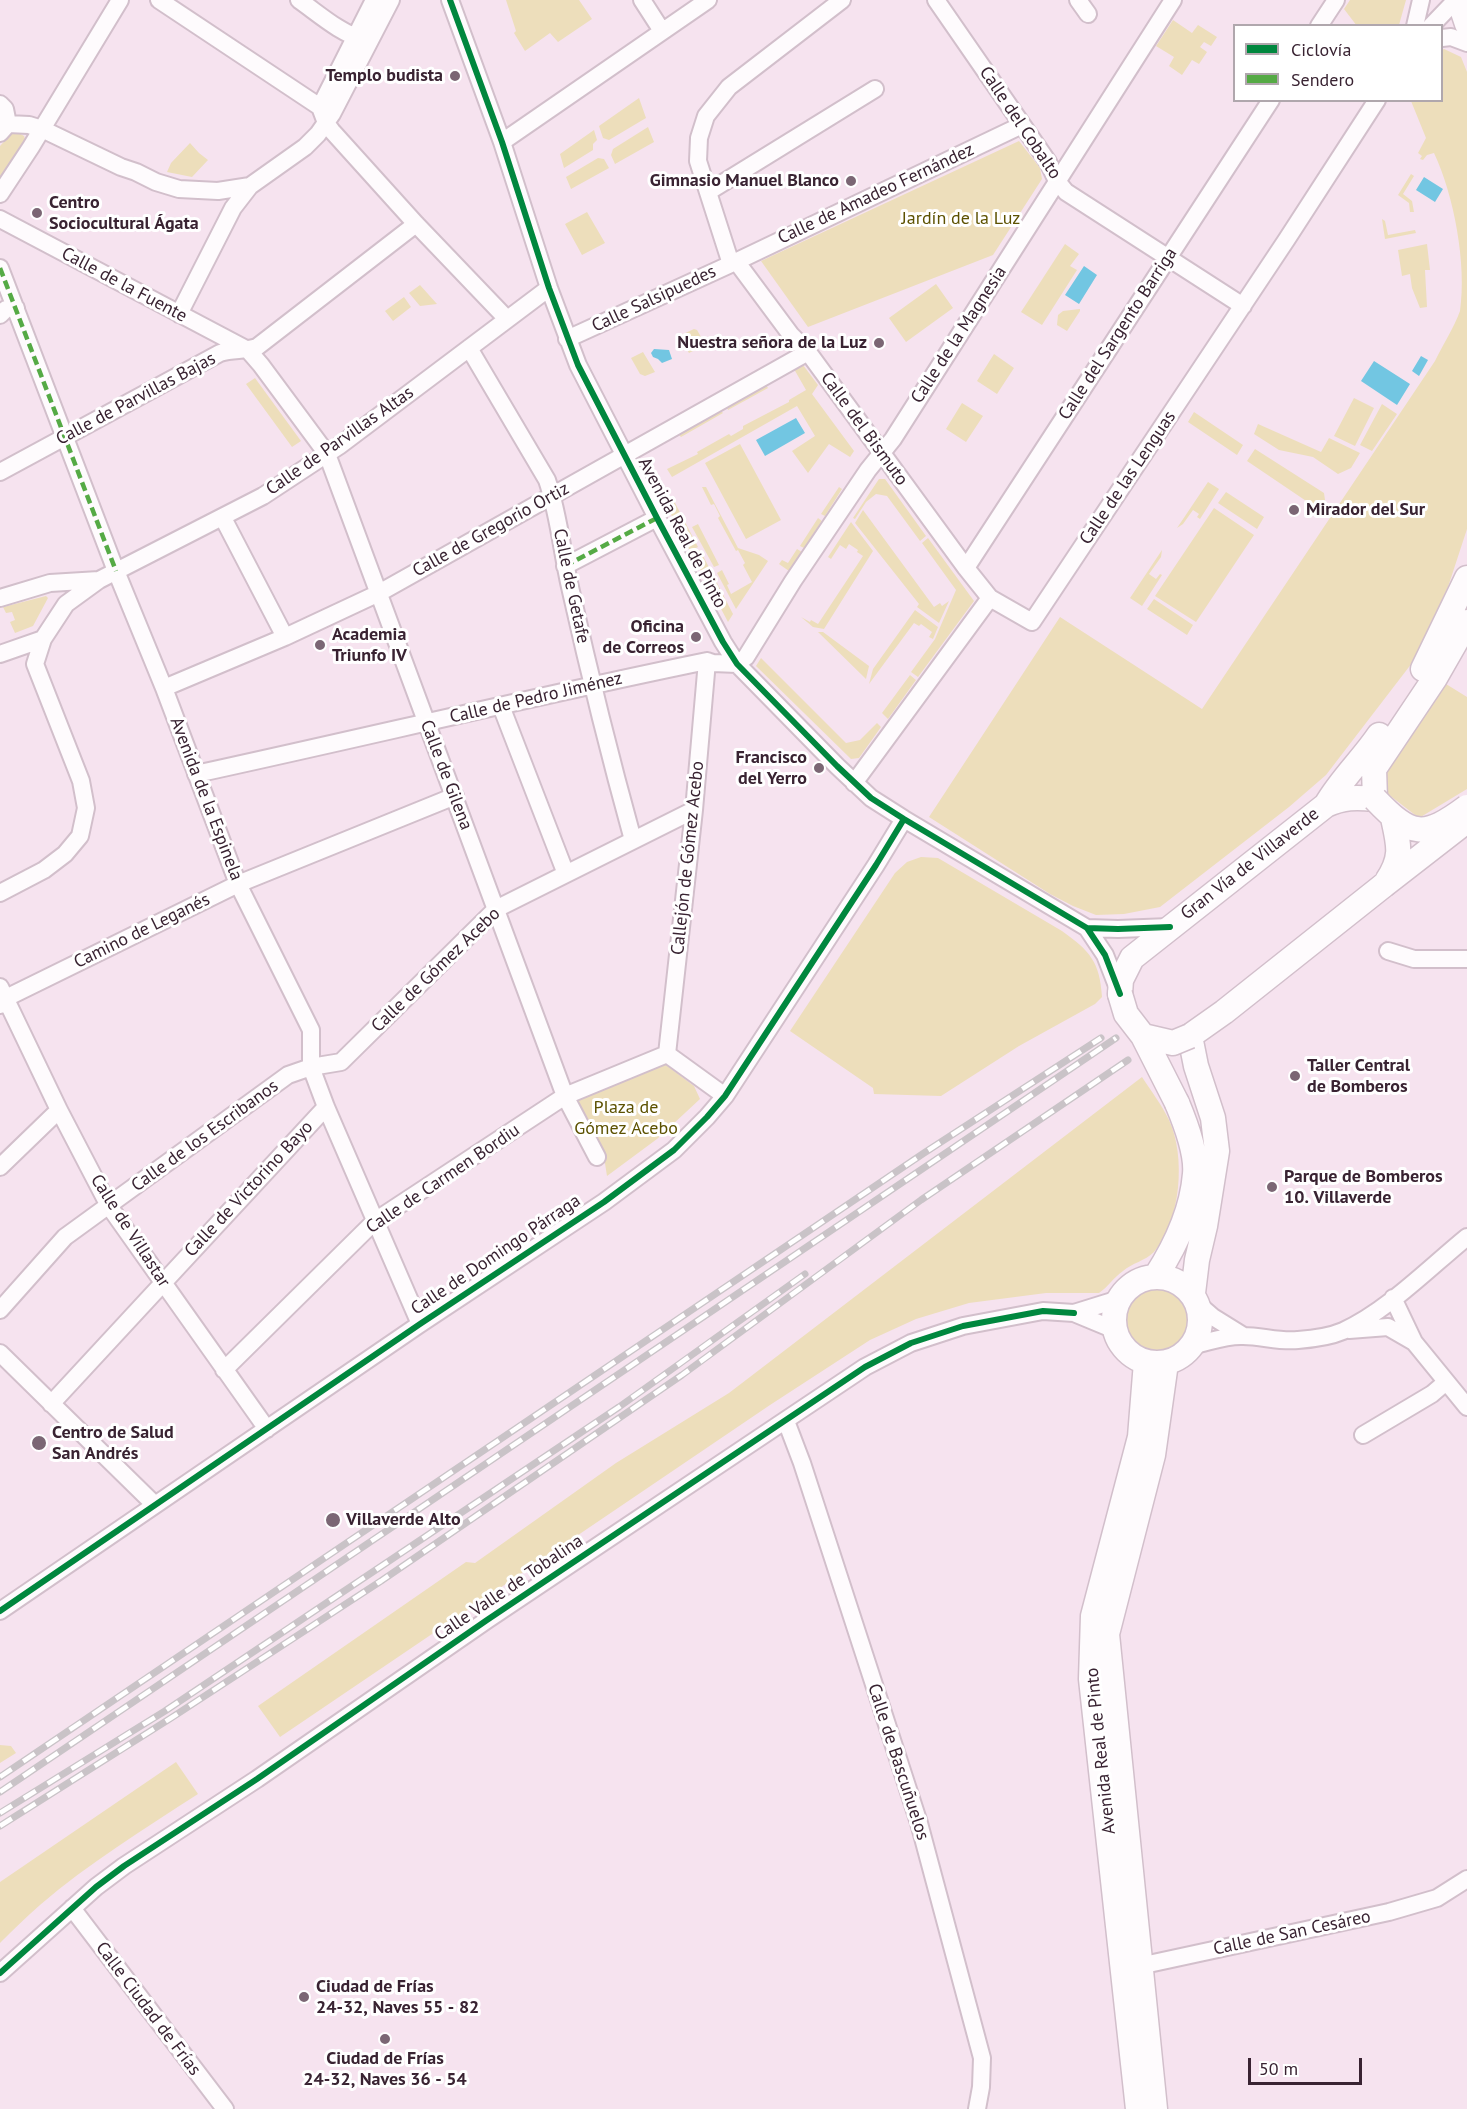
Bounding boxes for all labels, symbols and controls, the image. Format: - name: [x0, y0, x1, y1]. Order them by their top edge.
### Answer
- legend: [1233, 24, 1443, 102]
- text: Ciclovía: [1291, 38, 1351, 61]
- street label: Calle del Cobalto: [974, 63, 1066, 183]
- place label: Templo budista: [326, 65, 443, 87]
- text: Sendero: [1291, 68, 1354, 91]
- marker: Templo budista: [448, 69, 462, 83]
- street label: Calle de Amadeo Fernández: [774, 139, 978, 249]
- place label: Gimnasio Manuel Blanco: [650, 170, 839, 192]
- marker: Gimnasio Manuel Blanco: [844, 174, 858, 188]
- place label: Centro Sociocultural Ágata: [49, 192, 199, 234]
- marker: Centro Sociocultural Ágata: [30, 206, 44, 220]
- park label: Jardín de la Luz: [902, 208, 1020, 230]
- street label: Calle de la Fuente: [58, 243, 190, 327]
- street label: Calle del Sargento Barriga: [1054, 244, 1182, 424]
- street label: Calle Salsipuedes: [588, 261, 720, 337]
- street label: Calle de la Magnesia: [907, 262, 1011, 408]
- place label: Nuestra señora de la Luz: [677, 332, 867, 354]
- marker: Nuestra señora de la Luz: [872, 336, 886, 350]
- street label: Calle de Parvillas Bajas: [53, 348, 219, 450]
- street label: Calle del Bismuto: [816, 368, 912, 490]
- street label: Calle de Parvillas Altas: [262, 382, 418, 500]
- street label: Calle de las Lenguas: [1075, 407, 1181, 549]
- street label: Avenida Real de Pinto: [633, 454, 731, 612]
- street label: Calle de Gregorio Ortiz: [409, 478, 573, 582]
- place label: Mirador del Sur: [1306, 499, 1425, 521]
- marker: Mirador del Sur: [1287, 503, 1301, 517]
- street label: Calle de Getafe: [548, 527, 594, 645]
- place label: Oficina de Correos: [603, 616, 684, 658]
- place label: Academia Triunfo IV: [332, 624, 407, 666]
- marker: Oficina de Correos: [689, 630, 703, 644]
- marker: Academia Triunfo IV: [313, 638, 327, 652]
- street label: Calle de Pedro Jiménez: [448, 668, 624, 728]
- street label: Avenida de la Espinela: [165, 714, 247, 884]
- street label: Calle de Gilena: [415, 717, 477, 833]
- place label: Francisco del Yerro: [735, 747, 807, 789]
- street label: Callejón de Gómez Acebo: [667, 760, 709, 956]
- marker: Francisco del Yerro: [812, 761, 826, 775]
- street label: Gran Vía de Villaverde: [1177, 803, 1323, 925]
- street label: Camino de Leganés: [70, 889, 214, 973]
- street label: Calle de Gómez Acebo: [367, 903, 505, 1037]
- place label: Taller Central de Bomberos: [1307, 1055, 1410, 1098]
- marker: Taller Central de Bomberos: [1288, 1069, 1302, 1083]
- street label: Calle de los Escribanos: [127, 1075, 283, 1197]
- park label: Plaza de Gómez Acebo: [574, 1097, 678, 1140]
- street label: Calle de Victorino Bayo: [180, 1116, 318, 1262]
- street label: Calle de Carmen Bordiu: [362, 1119, 524, 1239]
- place label: Parque de Bomberos 10. Villaverde: [1284, 1166, 1443, 1208]
- street label: Calle de Villastar: [85, 1171, 175, 1291]
- marker: Parque de Bomberos 10. Villaverde: [1265, 1180, 1279, 1194]
- street label: Calle de Domingo Párraga: [407, 1190, 585, 1320]
- place label: Centro de Salud San Andrés: [52, 1422, 174, 1464]
- marker: Centro de Salud San Andrés: [30, 1434, 48, 1452]
- place label: Villaverde Alto: [346, 1509, 461, 1531]
- marker: Villaverde Alto: [324, 1511, 342, 1529]
- street label: Calle Valle de Tobalina: [431, 1530, 587, 1646]
- street label: Avenida Real de Pinto: [1082, 1667, 1120, 1835]
- street label: Calle de Bascuñuelos: [863, 1681, 933, 1843]
- street label: Calle de San Cesáreo: [1211, 1906, 1373, 1960]
- street label: Calle Ciudad de Frías: [91, 1938, 205, 2080]
- place label: Ciudad de Frías 24-32, Naves 55 - 82: [316, 1976, 479, 2018]
- marker: Ciudad de Frías 24-32, Naves 55 - 82: [297, 1990, 311, 2004]
- marker: Ciudad de Frías 24-32, Naves 36 - 54: [378, 2032, 392, 2046]
- scale bar: [1251, 2046, 1365, 2084]
- place label: Ciudad de Frías 24-32, Naves 36 - 54: [303, 2048, 467, 2090]
- text: 50 m: [1259, 2057, 1298, 2080]

